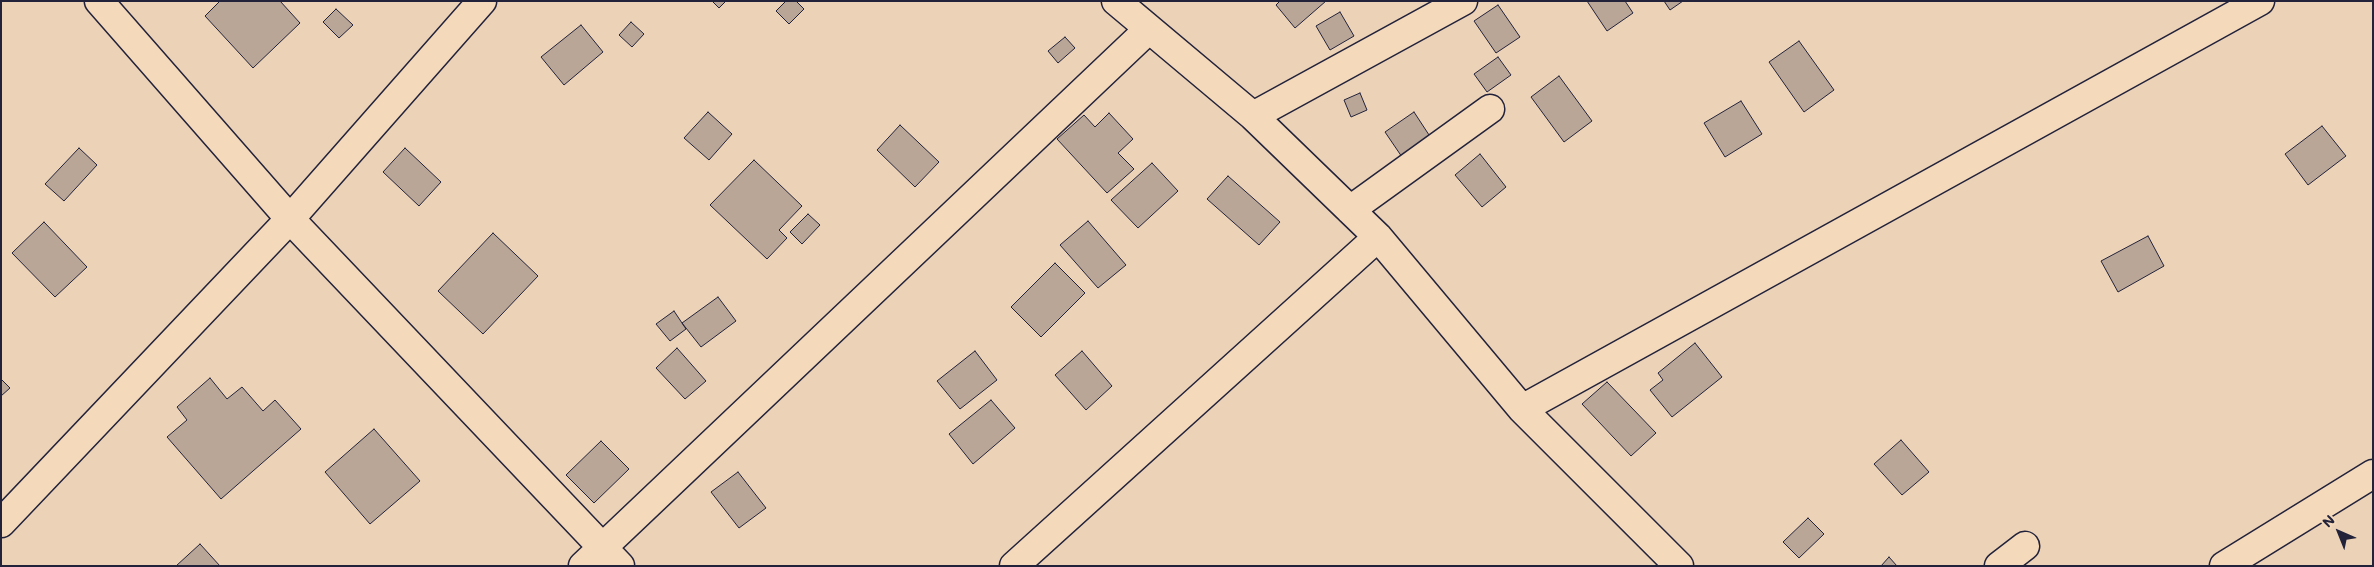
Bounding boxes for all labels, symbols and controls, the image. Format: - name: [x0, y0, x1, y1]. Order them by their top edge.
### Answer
- north arrow: [2314, 507, 2364, 557]
- text: N: [2318, 510, 2339, 531]

